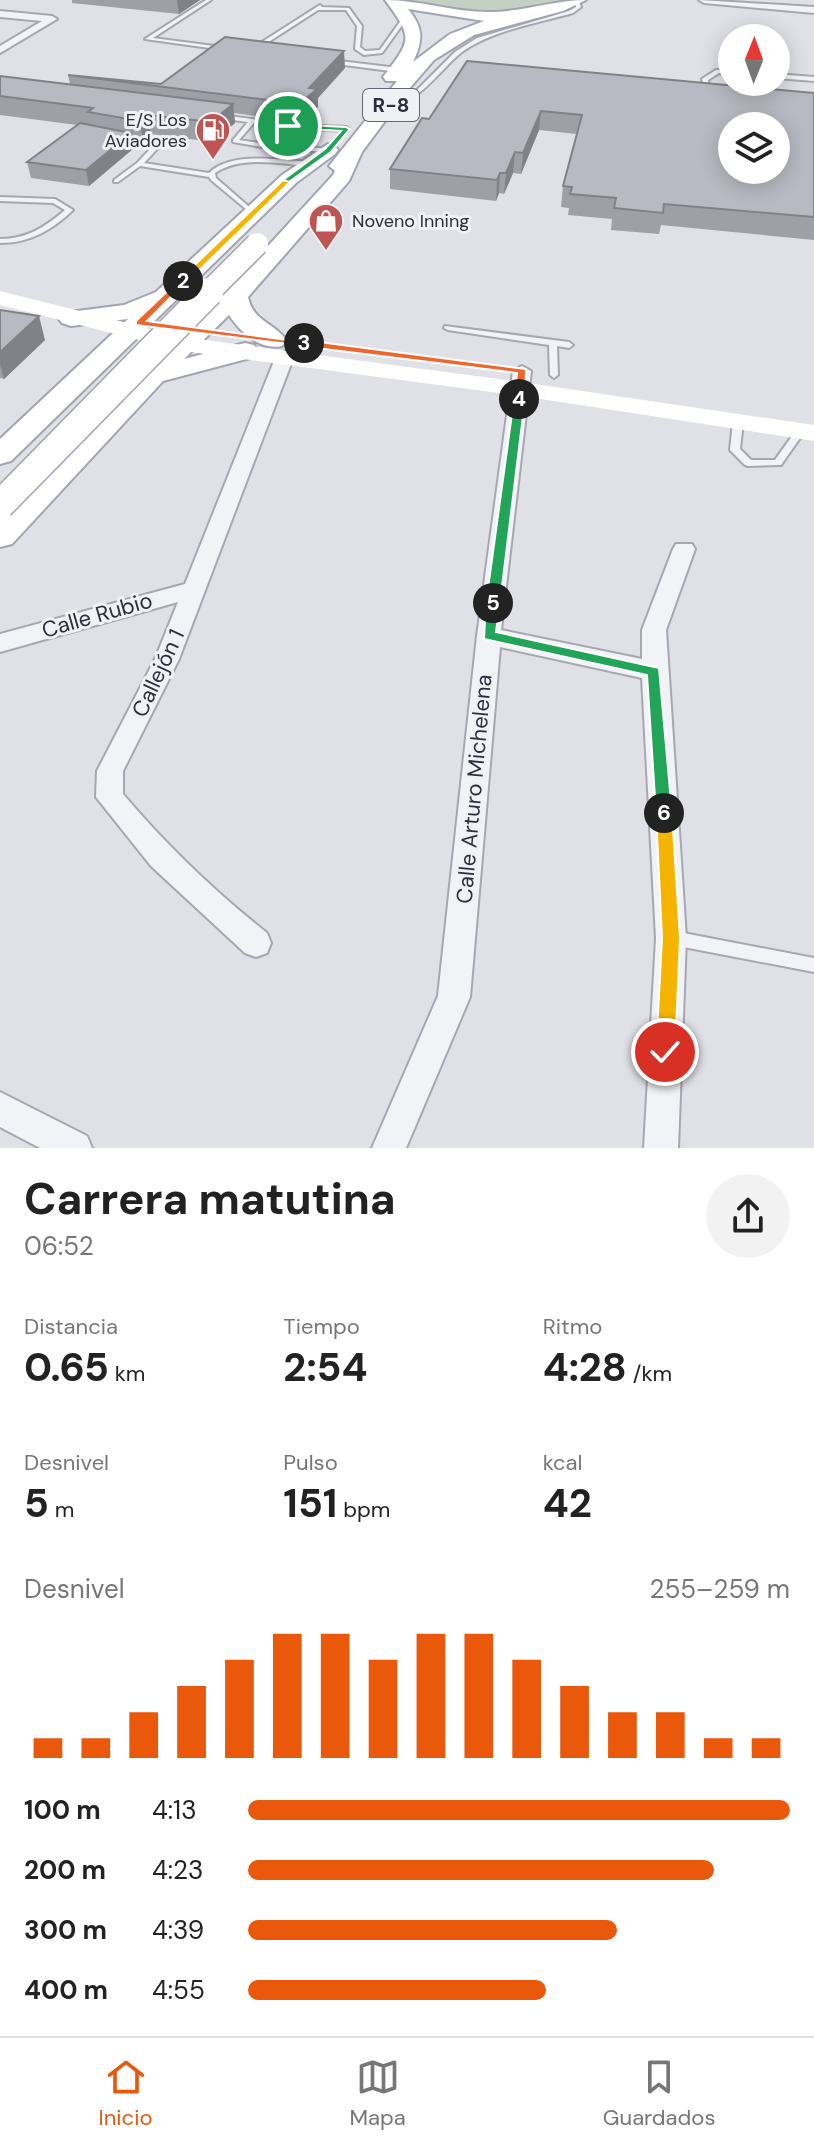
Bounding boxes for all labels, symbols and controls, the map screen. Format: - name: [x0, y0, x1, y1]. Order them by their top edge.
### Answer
- north arrow: [718, 24, 790, 96]
- map controls: [718, 24, 790, 184]
- road number: R-8: [363, 89, 419, 121]
- pin: [254, 92, 322, 160]
- icon: arrive: [266, 104, 310, 148]
- place label: E/S Los Aviadores: [105, 108, 187, 153]
- fuel station icon: E/S Los Aviadores: [194, 111, 232, 161]
- button: layers: [718, 112, 790, 184]
- shop icon: Noveno Inning: [307, 202, 345, 252]
- place label: Noveno Inning: [352, 209, 469, 233]
- pin: 2: [163, 261, 203, 301]
- text: 2: [177, 266, 189, 295]
- pin: 3: [284, 323, 324, 363]
- text: 3: [297, 328, 311, 357]
- pin: 4: [499, 379, 539, 419]
- text: 4: [512, 384, 526, 413]
- pin: 5: [473, 583, 513, 623]
- street label: Calle Rubio: [38, 585, 156, 645]
- text: 5: [486, 588, 500, 617]
- street label: Callejón 1: [125, 624, 191, 722]
- street label: Calle Arturo Michelena: [450, 673, 498, 905]
- pin: 6: [644, 793, 684, 833]
- text: 6: [657, 798, 671, 827]
- pin: [631, 1018, 699, 1086]
- icon: check: [643, 1030, 687, 1074]
- text: Carrera matutina: [24, 1170, 396, 1228]
- button: share: [706, 1174, 790, 1258]
- text: 06:52: [24, 1229, 94, 1263]
- text: Distancia: [24, 1312, 118, 1341]
- text: Tiempo: [283, 1312, 360, 1341]
- text: Ritmo: [543, 1312, 602, 1341]
- text: 0.65: [24, 1341, 109, 1393]
- text: 2:54: [283, 1341, 367, 1393]
- text: 4:28: [543, 1341, 627, 1393]
- text: km: [109, 1359, 145, 1388]
- text: /km: [627, 1359, 672, 1388]
- text: Desnivel: [24, 1448, 109, 1477]
- text: Pulso: [283, 1448, 338, 1477]
- text: kcal: [543, 1448, 582, 1477]
- text: 5: [24, 1477, 49, 1529]
- text: 151: [283, 1477, 337, 1529]
- text: 42: [543, 1477, 592, 1529]
- text: m: [49, 1495, 74, 1524]
- text: bpm: [337, 1495, 390, 1524]
- text: Desnivel: [24, 1572, 125, 1606]
- text: 255–259 m: [649, 1572, 790, 1606]
- text: 100 m: [24, 1793, 101, 1827]
- text: 4:13: [152, 1793, 197, 1827]
- text: 200 m: [24, 1853, 106, 1887]
- text: 4:23: [152, 1853, 203, 1887]
- text: 300 m: [24, 1913, 107, 1947]
- text: 4:39: [152, 1913, 204, 1947]
- text: 400 m: [24, 1973, 108, 2007]
- text: 4:55: [152, 1973, 205, 2007]
- tab: Inicio: [99, 2055, 153, 2132]
- tab: Mapa: [350, 2055, 406, 2132]
- tab: Guardados: [603, 2055, 715, 2132]

